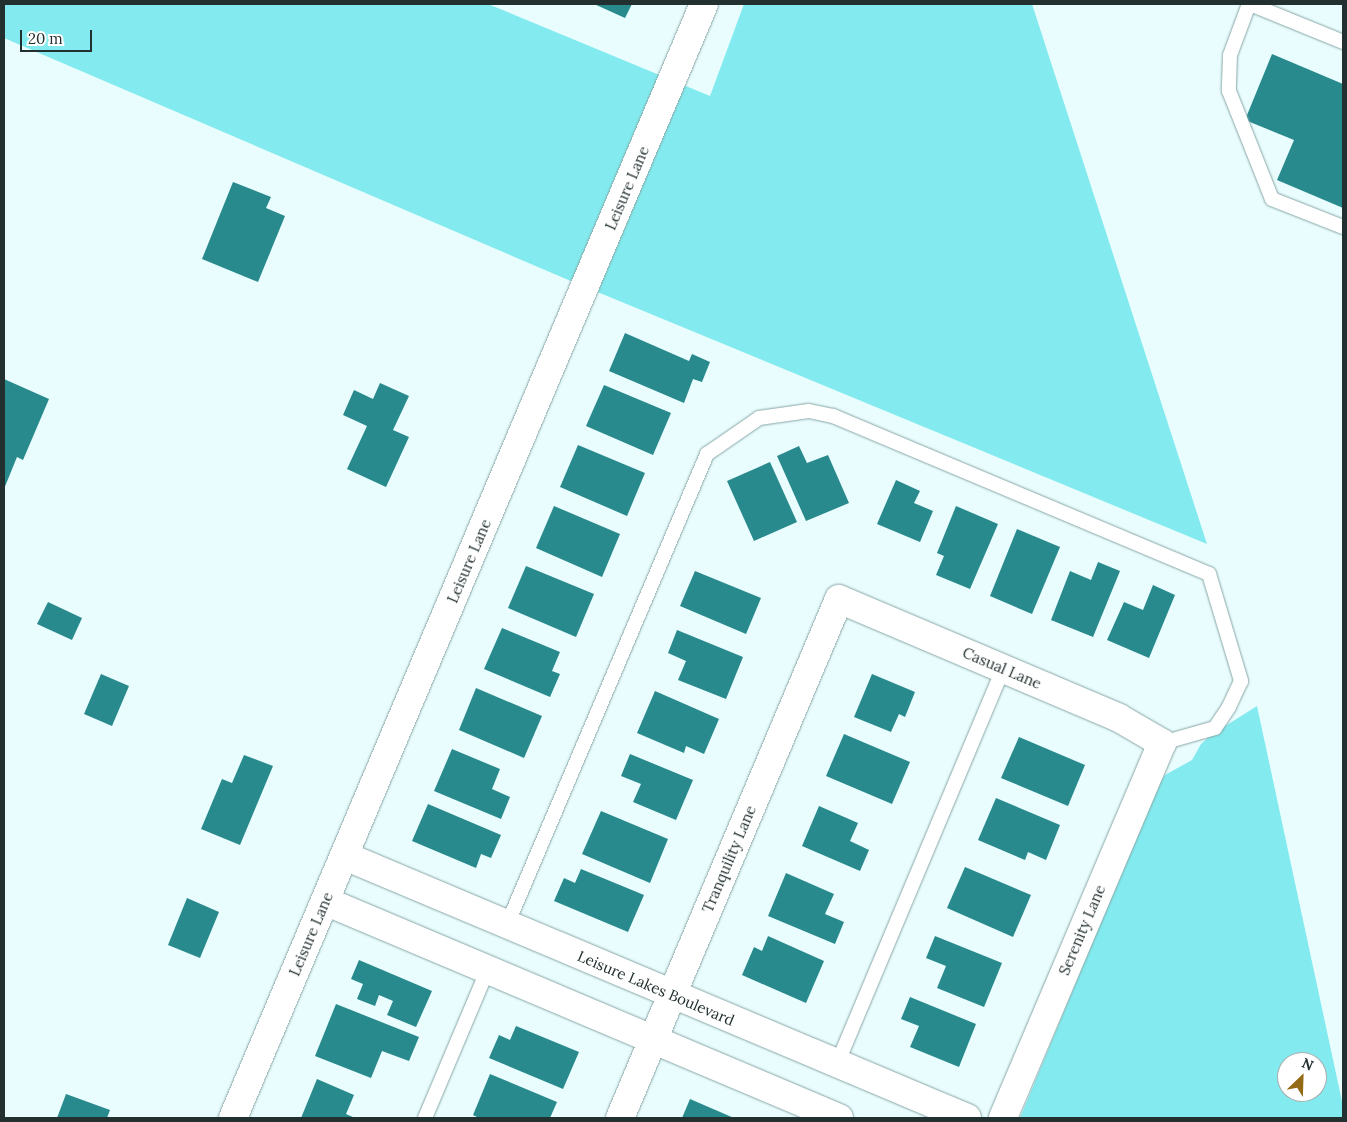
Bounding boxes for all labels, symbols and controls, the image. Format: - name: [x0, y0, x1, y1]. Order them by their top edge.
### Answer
- scale bar: [22, 20, 95, 52]
- text: 20 m: [28, 29, 63, 48]
- street label: Leisure Lane: [601, 143, 653, 233]
- street label: Leisure Lane: [443, 516, 495, 606]
- street label: Casual Lane: [960, 643, 1044, 693]
- street label: Tranquility Lane: [698, 803, 760, 915]
- street label: Serenity Lane: [1055, 882, 1109, 978]
- street label: Leisure Lane: [285, 889, 337, 979]
- street label: Leisure Lakes Boulevard: [575, 947, 737, 1029]
- north arrow: [1277, 1052, 1327, 1102]
- text: N: [1299, 1054, 1316, 1075]

